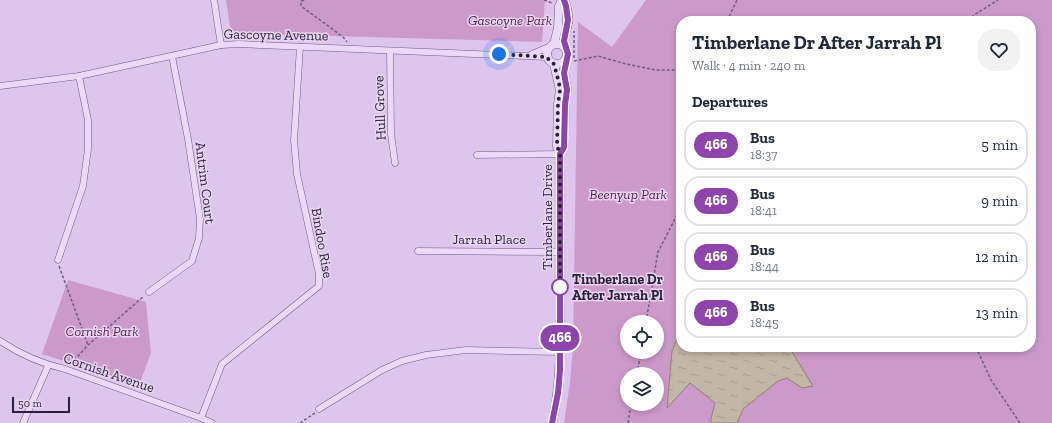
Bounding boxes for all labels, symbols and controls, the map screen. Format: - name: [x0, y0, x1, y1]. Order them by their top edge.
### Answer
- park label: Gascoyne Park: [468, 12, 552, 29]
- street label: Gascoyne Avenue: [223, 26, 329, 44]
- button: heart: [978, 29, 1020, 71]
- text: Timberlane Dr After Jarrah Pl: [692, 31, 942, 54]
- your location: [489, 44, 509, 64]
- text: Walk · 4 min · 240 m: [692, 58, 805, 73]
- street label: Hull Grove: [370, 75, 390, 141]
- text: Departures: [692, 93, 768, 111]
- text: Bus: [750, 129, 775, 147]
- text: 466: [705, 136, 728, 153]
- text: 5 min: [981, 136, 1018, 154]
- street label: Antrim Court: [192, 141, 219, 226]
- text: 18:37: [750, 147, 777, 162]
- street label: Timberlane Drive: [539, 164, 556, 270]
- text: Bus: [750, 185, 775, 203]
- park label: Beenyup Park: [589, 186, 667, 203]
- text: 466: [705, 192, 728, 209]
- text: 9 min: [981, 192, 1018, 210]
- text: 18:41: [750, 203, 777, 218]
- street label: Bindoo Rise: [307, 207, 337, 280]
- street label: Jarrah Place: [452, 231, 526, 248]
- text: Bus: [750, 241, 775, 259]
- text: 466: [705, 248, 728, 265]
- text: 12 min: [975, 248, 1018, 266]
- text: 18:44: [750, 259, 779, 274]
- place label: Timberlane Dr After Jarrah Pl: [572, 271, 663, 304]
- marker: Timberlane Dr After Jarrah Pl: [551, 278, 569, 296]
- text: Bus: [750, 297, 775, 315]
- text: 466: [705, 304, 728, 321]
- text: 13 min: [976, 304, 1018, 322]
- map controls: [620, 315, 664, 411]
- button: locate: [620, 315, 664, 359]
- text: 18:45: [750, 315, 779, 330]
- park label: Cornish Park: [66, 323, 138, 340]
- line badge: 466: [537, 325, 583, 351]
- text: 466: [549, 329, 572, 346]
- street label: Cornish Avenue: [61, 349, 157, 397]
- button: layers: [620, 367, 664, 411]
- scale bar: [12, 395, 70, 414]
- text: 50 m: [18, 397, 42, 410]

